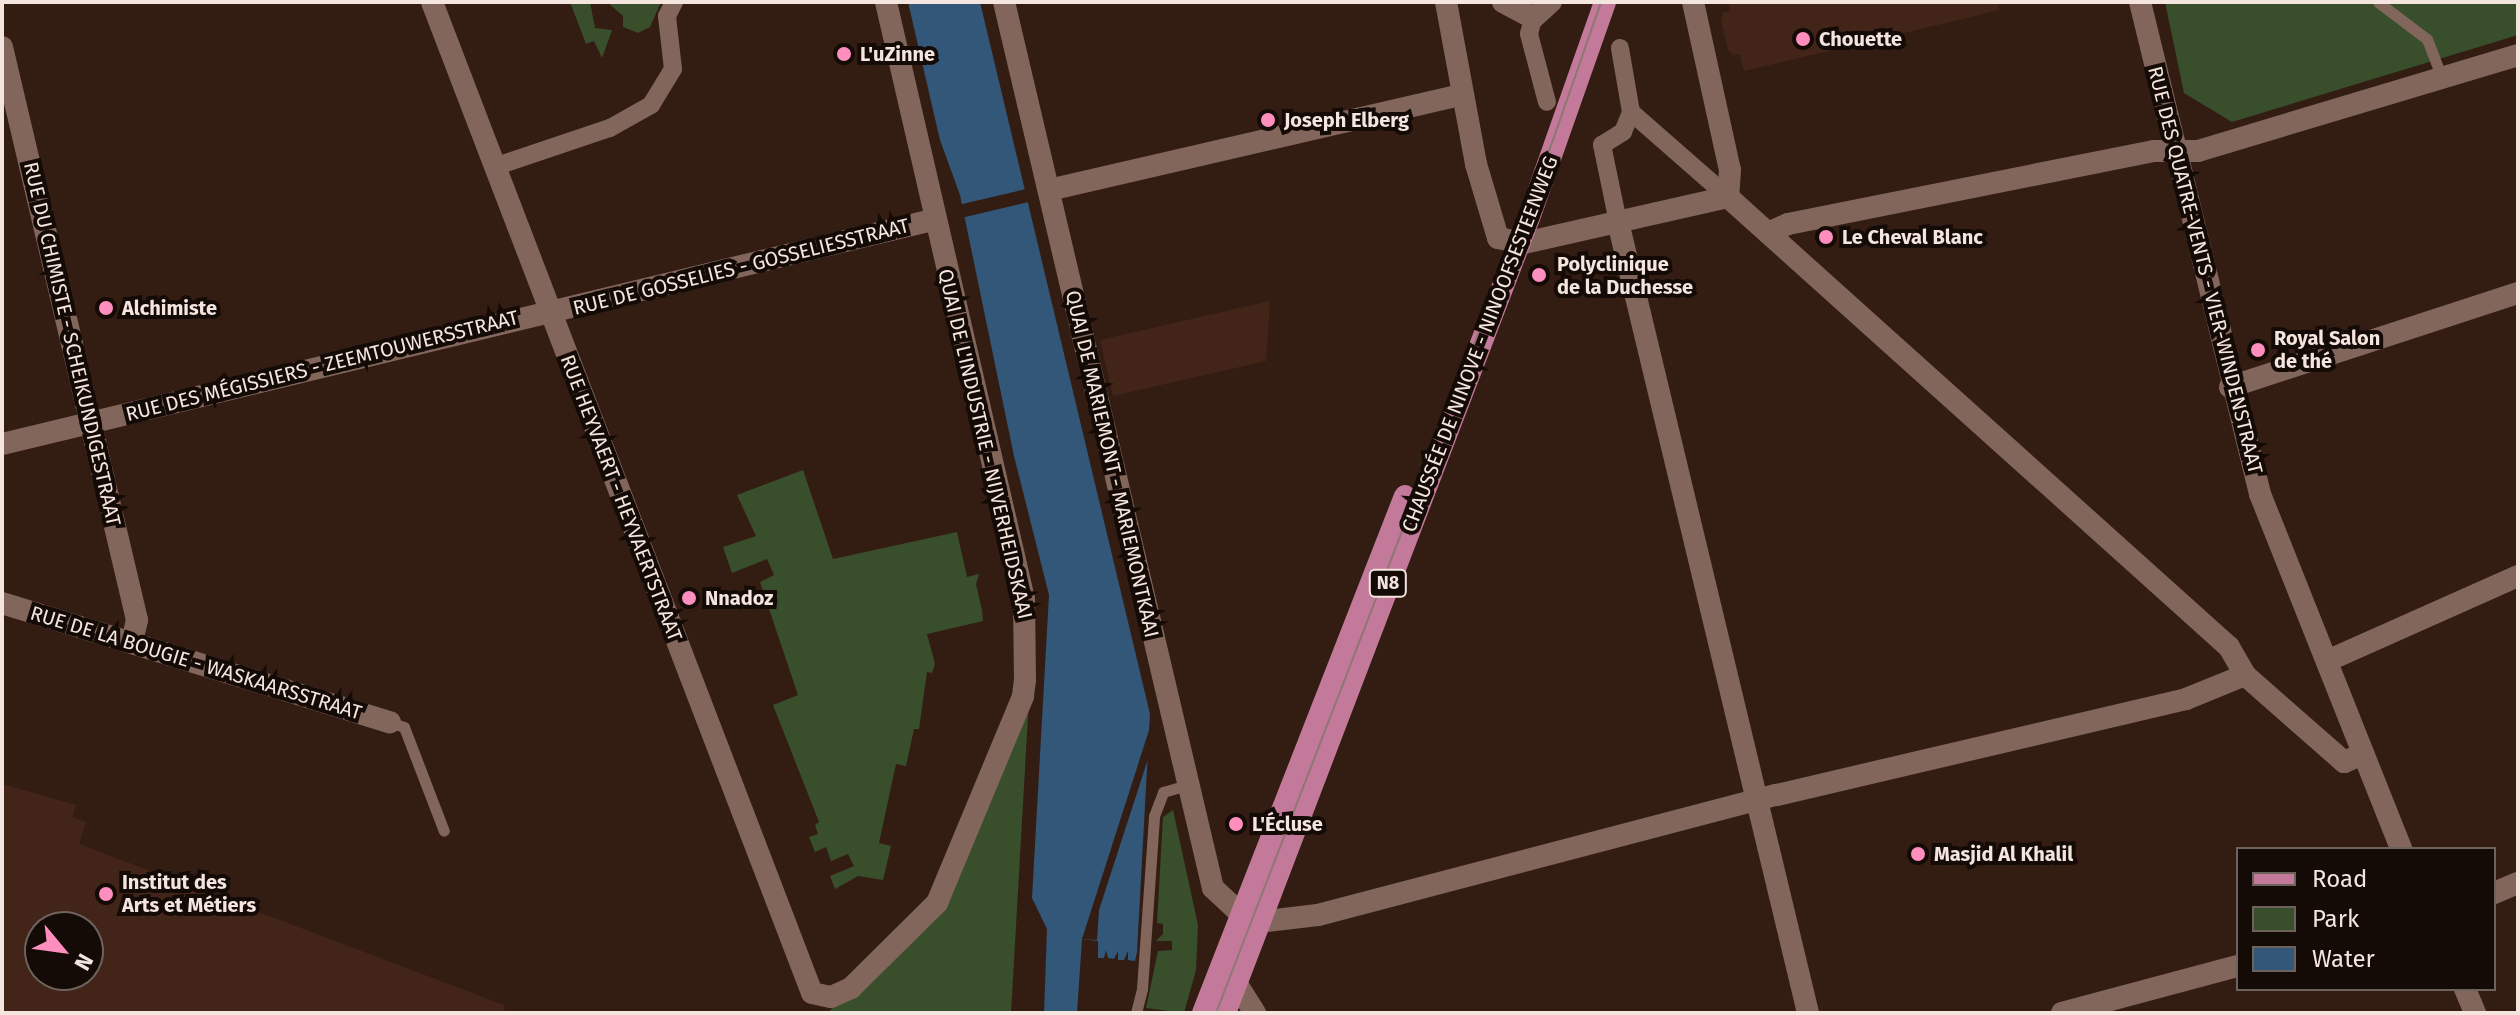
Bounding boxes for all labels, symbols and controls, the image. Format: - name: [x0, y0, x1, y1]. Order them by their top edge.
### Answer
- place label: Chouette: [1819, 27, 1902, 51]
- marker: Chouette: [1794, 30, 1812, 48]
- place label: L'uZinne: [860, 42, 935, 66]
- marker: L'uZinne: [835, 45, 853, 63]
- street label: RUE DES QUATRE-VENTS - VIER-WINDENSTRAAT: [2143, 64, 2267, 476]
- place label: Joseph Elberg: [1284, 108, 1409, 132]
- marker: Joseph Elberg: [1259, 111, 1277, 129]
- street label: CHAUSSÉE DE NINOVE - NINOOFSESTEENWEG: [1397, 153, 1563, 535]
- street label: RUE DU CHIMISTE - SCHEIKUNDIGESTRAAT: [18, 160, 126, 528]
- street label: RUE DE GOSSELIES - GOSSELIESSTRAAT: [570, 214, 912, 320]
- place label: Le Cheval Blanc: [1842, 225, 1983, 249]
- marker: Le Cheval Blanc: [1817, 228, 1835, 246]
- place label: Polyclinique de la Duchesse: [1557, 252, 1693, 299]
- marker: Polyclinique de la Duchesse: [1528, 264, 1550, 286]
- street label: QUAI DE L'INDUSTRIE - NIJVERHEIDSKAAI: [933, 267, 1037, 621]
- street label: QUAI DE MARIEMONT - MARIEMONTKAAI: [1060, 288, 1164, 640]
- place label: Alchimiste: [122, 296, 217, 320]
- marker: Alchimiste: [97, 299, 115, 317]
- street label: RUE DES MÉGISSIERS - ZEEMTOUWERSSTRAAT: [123, 306, 521, 426]
- place label: Royal Salon de thé: [2274, 326, 2380, 373]
- marker: Royal Salon de thé: [2249, 341, 2267, 359]
- street label: RUE HEYVAERT - HEYVAERTSTRAAT: [555, 351, 687, 645]
- road number: N8: [1368, 569, 1408, 597]
- place label: Nnadoz: [705, 586, 773, 610]
- marker: Nnadoz: [680, 589, 698, 607]
- street label: RUE DE LA BOUGIE - WASKAARSSTRAAT: [27, 601, 365, 725]
- place label: L'Écluse: [1252, 812, 1323, 836]
- marker: L'Écluse: [1227, 815, 1245, 833]
- place label: Masjid Al Khalil: [1934, 842, 2073, 866]
- marker: Masjid Al Khalil: [1909, 845, 1927, 863]
- legend: [2236, 847, 2496, 991]
- text: Road: [2312, 865, 2367, 893]
- place label: Institut des Arts et Métiers: [122, 870, 256, 917]
- marker: Institut des Arts et Métiers: [97, 885, 115, 903]
- text: Park: [2312, 905, 2359, 933]
- north arrow: [24, 911, 104, 991]
- text: Water: [2312, 945, 2375, 973]
- text: N: [68, 949, 99, 975]

